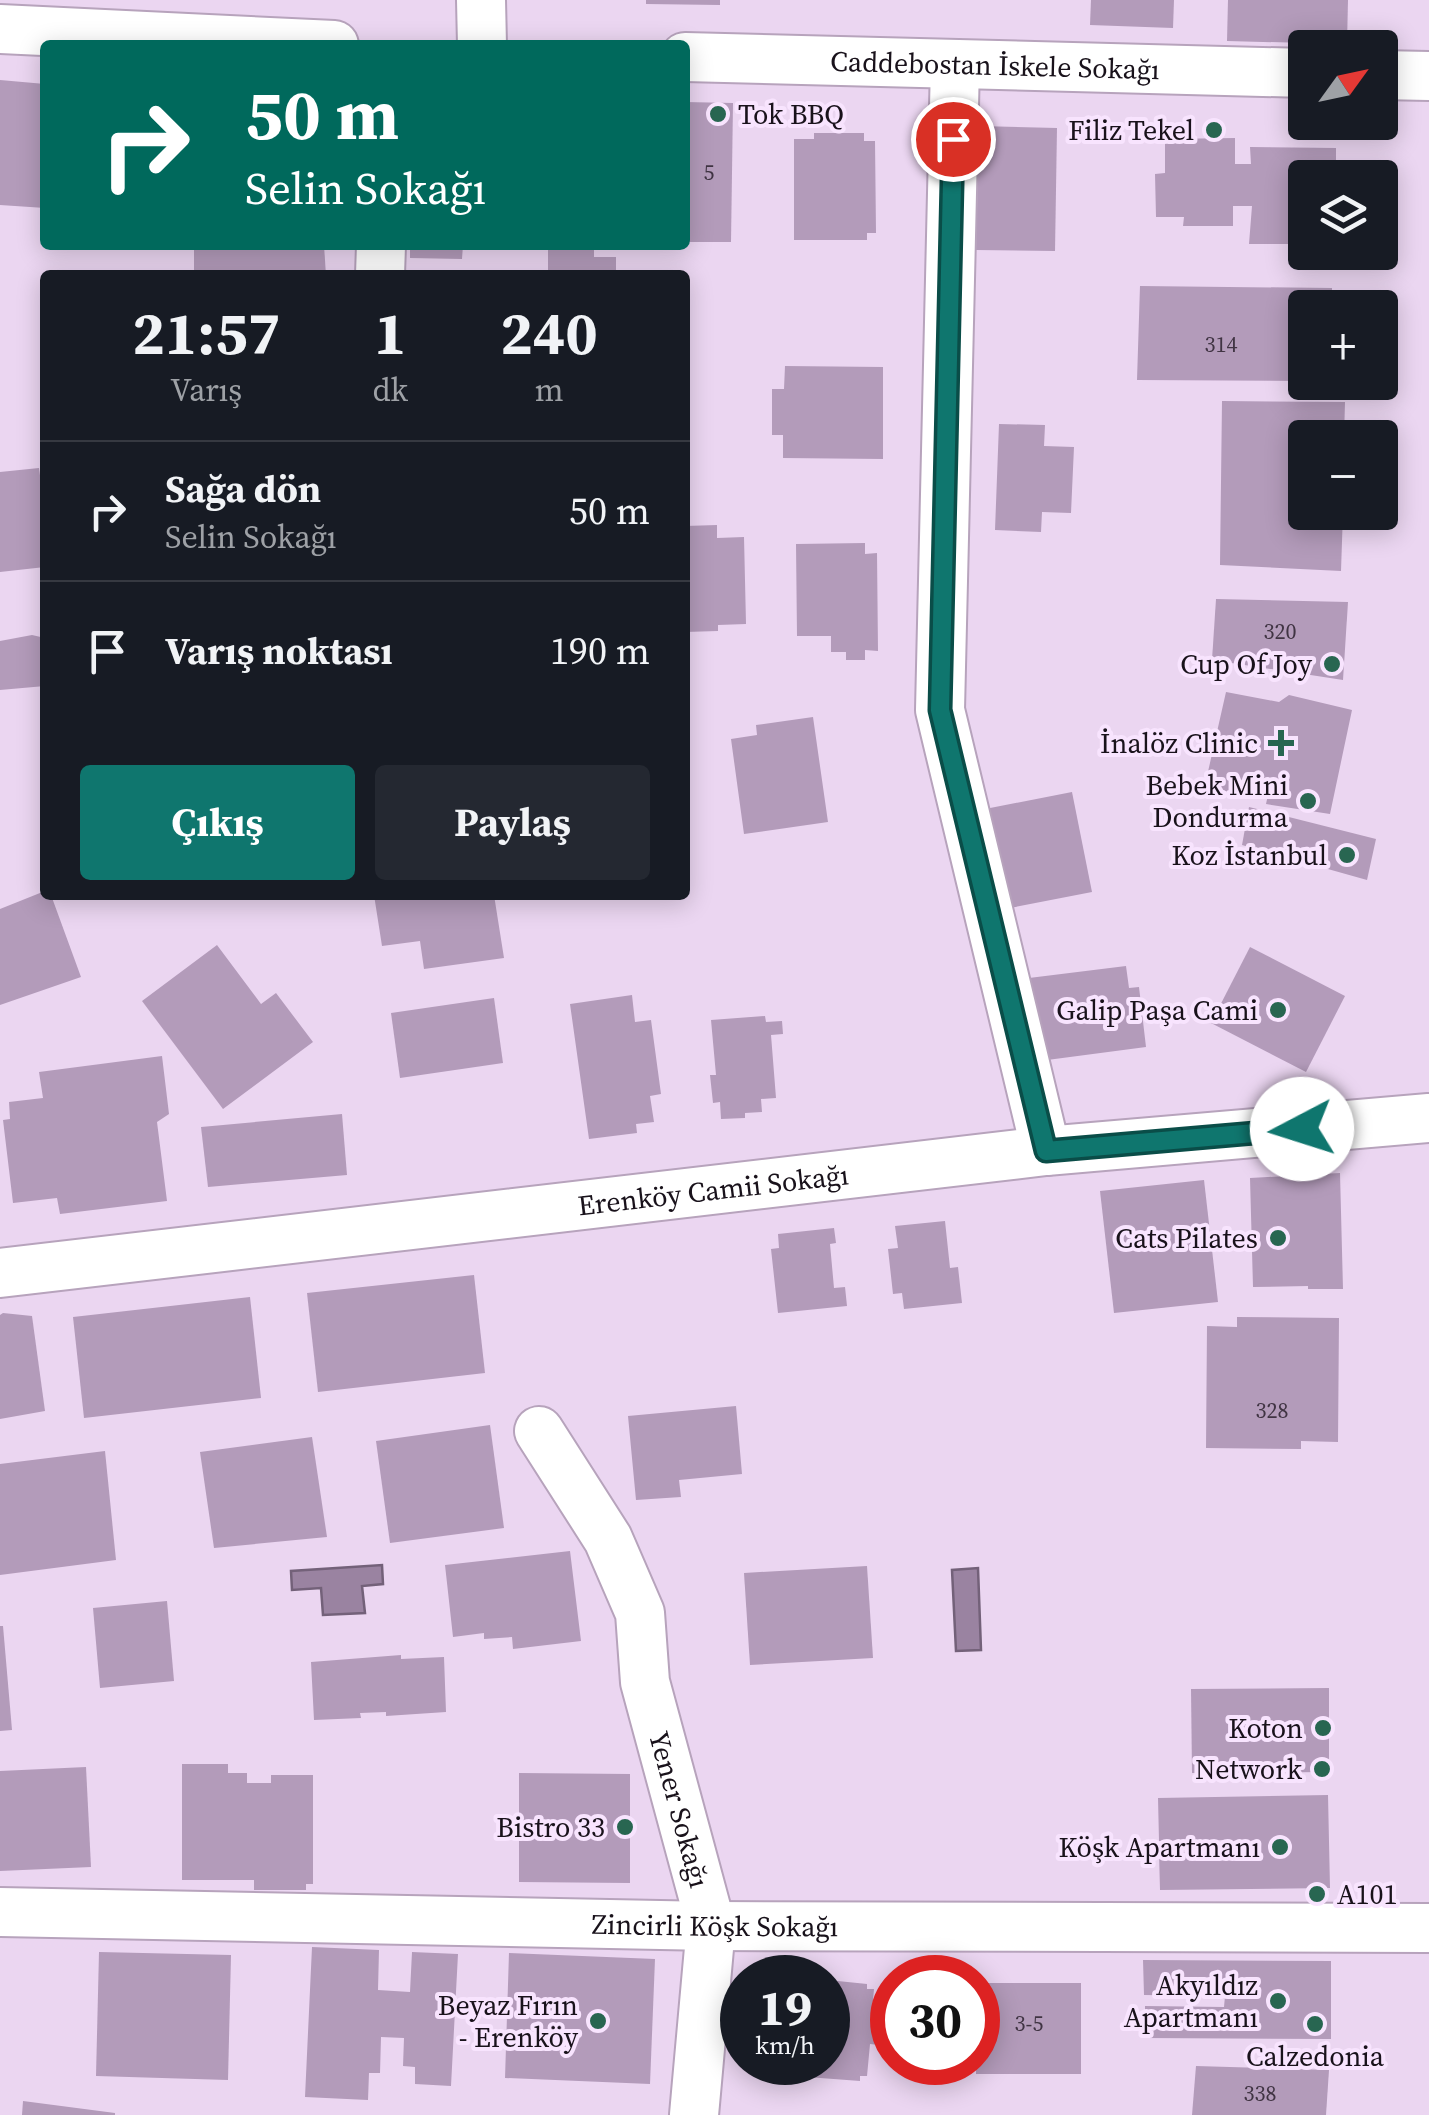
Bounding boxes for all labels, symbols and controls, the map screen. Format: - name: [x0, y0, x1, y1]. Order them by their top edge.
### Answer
- north arrow: [1288, 30, 1398, 140]
- map controls: [1288, 30, 1398, 530]
- street label: Caddebostan İskele Sokağı: [830, 42, 1160, 88]
- text: 50 m: [245, 66, 399, 162]
- icon: right: [80, 80, 210, 210]
- place label: Tok BBQ: [738, 95, 844, 133]
- pin: [911, 97, 996, 182]
- marker: Tok BBQ: [707, 103, 729, 125]
- place label: Filiz Tekel: [1068, 111, 1194, 149]
- icon: arrive: [926, 112, 981, 167]
- marker: Filiz Tekel: [1203, 119, 1225, 141]
- text: Selin Sokağı: [245, 157, 486, 219]
- house number: 5: [703, 157, 715, 187]
- button: layers: [1288, 160, 1398, 270]
- button: +: [1288, 290, 1398, 400]
- text: 21:57: [132, 292, 280, 374]
- text: 1: [374, 292, 407, 374]
- text: 240: [500, 292, 598, 374]
- house number: 314: [1204, 329, 1238, 359]
- text: Varış: [170, 368, 242, 412]
- text: dk: [372, 368, 408, 412]
- text: m: [535, 368, 563, 412]
- button: −: [1288, 420, 1398, 530]
- text: Sağa dön: [165, 463, 321, 515]
- icon: right: [80, 484, 135, 539]
- text: 50 m: [569, 485, 650, 537]
- text: Selin Sokağı: [165, 515, 337, 559]
- house number: 320: [1263, 616, 1297, 646]
- icon: arrive: [80, 624, 135, 679]
- text: Varış noktası: [165, 625, 393, 677]
- text: 190 m: [550, 625, 650, 677]
- place label: Cup Of Joy: [1180, 645, 1313, 683]
- marker: Cup Of Joy: [1321, 653, 1343, 675]
- place label: İnalöz Clinic: [1100, 724, 1258, 762]
- marker: İnalöz Clinic: [1268, 730, 1294, 756]
- button: Çıkış: [80, 765, 355, 880]
- button: Paylaş: [375, 765, 650, 880]
- place label: Bebek Mini Dondurma: [1145, 766, 1289, 836]
- marker: Bebek Mini Dondurma: [1297, 790, 1319, 812]
- place label: Koz İstanbul: [1172, 836, 1327, 874]
- marker: Koz İstanbul: [1336, 844, 1358, 866]
- place label: Galip Paşa Cami: [1056, 991, 1258, 1029]
- marker: Galip Paşa Cami: [1267, 999, 1289, 1021]
- position arrow: [1250, 1077, 1354, 1181]
- street label: Erenköy Camii Sokağı: [576, 1155, 851, 1224]
- place label: Cats Pilates: [1115, 1219, 1258, 1257]
- marker: Cats Pilates: [1267, 1227, 1289, 1249]
- house number: 328: [1255, 1395, 1289, 1425]
- place label: Koton: [1228, 1709, 1303, 1747]
- marker: Koton: [1312, 1717, 1334, 1739]
- street label: Yener Sokağı: [640, 1727, 719, 1892]
- place label: Network: [1195, 1750, 1303, 1788]
- marker: Network: [1311, 1758, 1333, 1780]
- place label: Bistro 33: [496, 1808, 605, 1846]
- marker: Bistro 33: [614, 1816, 636, 1838]
- place label: Köşk Apartmanı: [1058, 1828, 1260, 1866]
- marker: Köşk Apartmanı: [1269, 1836, 1291, 1858]
- place label: A101: [1337, 1875, 1398, 1913]
- marker: A101: [1306, 1883, 1328, 1905]
- street label: Zincirli Köşk Sokağı: [591, 1905, 838, 1945]
- speed limit sign: 30: [870, 1955, 1000, 2085]
- place label: Akyıldız Apartmanı: [1124, 1966, 1258, 2036]
- text: 19: [758, 1973, 812, 2042]
- place label: Beyaz Fırın - Erenköy: [438, 1986, 579, 2056]
- marker: Akyıldız Apartmanı: [1267, 1990, 1289, 2012]
- house number: 3-5: [1015, 2008, 1043, 2038]
- marker: Beyaz Fırın - Erenköy: [587, 2010, 609, 2032]
- marker: Calzedonia: [1304, 2013, 1326, 2035]
- text: km/h: [755, 2028, 815, 2062]
- place label: Calzedonia: [1246, 2037, 1385, 2075]
- house number: 338: [1243, 2078, 1277, 2108]

